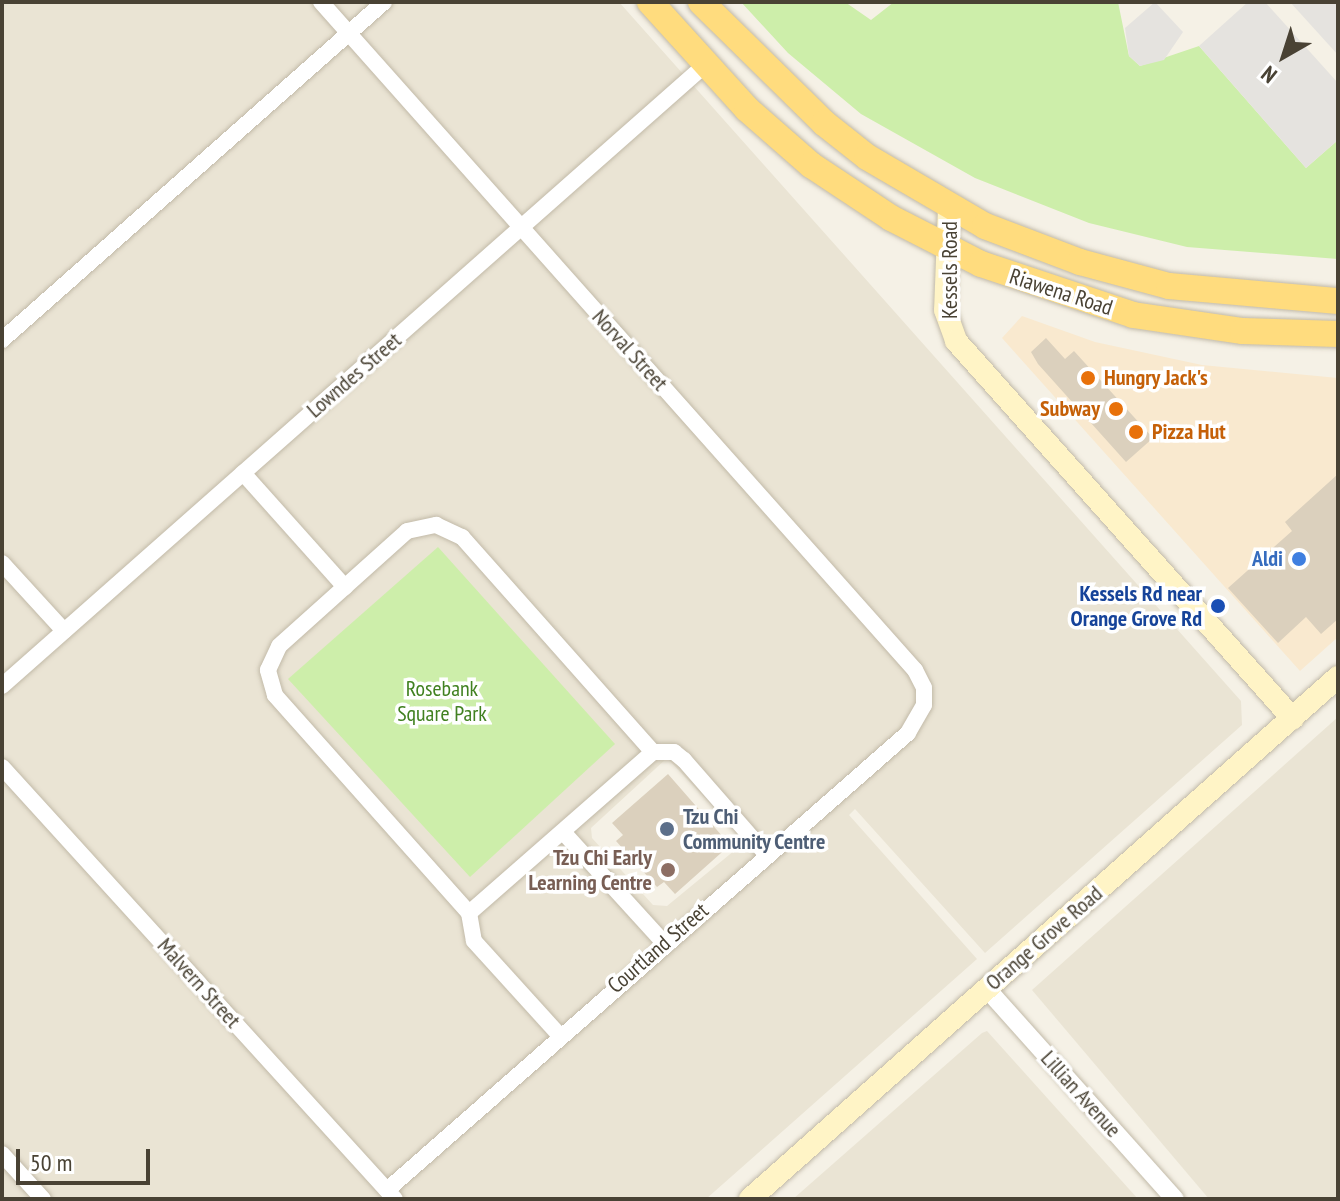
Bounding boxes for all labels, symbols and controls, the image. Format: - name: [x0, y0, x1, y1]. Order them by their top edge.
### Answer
- north arrow: [1244, 16, 1324, 96]
- text: N: [1255, 60, 1282, 89]
- street label: Kessels Road: [937, 221, 963, 319]
- street label: Riawena Road: [1006, 263, 1116, 321]
- street label: Norval Street: [587, 304, 673, 396]
- street label: Lowndes Street: [301, 327, 407, 423]
- place label: Hungry Jack's: [1104, 365, 1208, 391]
- marker: Hungry Jack's: [1079, 369, 1097, 387]
- place label: Subway: [1040, 396, 1100, 422]
- marker: Subway: [1107, 400, 1125, 418]
- place label: Pizza Hut: [1152, 419, 1226, 445]
- marker: Pizza Hut: [1127, 423, 1145, 441]
- place label: Aldi: [1252, 546, 1283, 572]
- marker: Aldi: [1290, 550, 1308, 568]
- place label: Kessels Rd near Orange Grove Rd: [1070, 580, 1202, 632]
- marker: Kessels Rd near Orange Grove Rd: [1209, 597, 1227, 615]
- park label: Rosebank Square Park: [397, 675, 487, 726]
- place label: Tzu Chi Community Centre: [683, 803, 826, 854]
- marker: Tzu Chi Community Centre: [658, 820, 676, 838]
- place label: Tzu Chi Early Learning Centre: [528, 844, 652, 896]
- marker: Tzu Chi Early Learning Centre: [659, 861, 677, 879]
- street label: Orange Grove Road: [980, 880, 1108, 996]
- street label: Courtland Street: [602, 897, 714, 999]
- street label: Malvern Street: [152, 933, 246, 1033]
- street label: Lillian Avenue: [1035, 1045, 1127, 1143]
- scale bar: [20, 1133, 154, 1183]
- text: 50 m: [30, 1147, 72, 1178]

